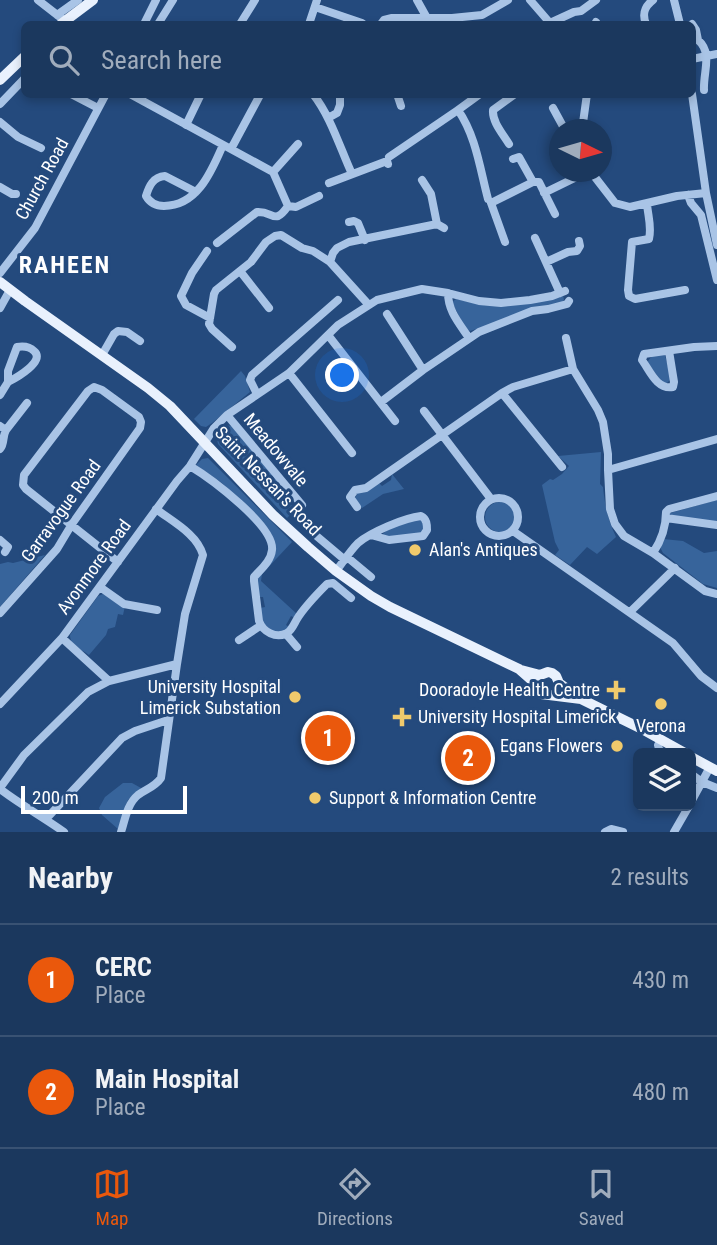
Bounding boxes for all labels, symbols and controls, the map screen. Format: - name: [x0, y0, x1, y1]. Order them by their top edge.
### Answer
- search box: [21, 21, 696, 98]
- icon: search: [45, 41, 83, 79]
- text: Search here: [101, 45, 222, 75]
- north arrow: [549, 119, 612, 182]
- street label: Church Road: [11, 134, 73, 223]
- district label: RAHEEN: [19, 251, 111, 279]
- your location: [325, 358, 359, 392]
- street label: Meadowvale: [240, 409, 313, 491]
- street label: Saint Nessan's Road: [211, 422, 326, 540]
- street label: Garravogue Road: [16, 455, 105, 566]
- street label: Avonmore Road: [52, 515, 135, 618]
- place label: Alan's Antiques: [429, 539, 538, 560]
- marker: Alan's Antiques: [407, 542, 423, 558]
- place label: University Hospital Limerick Substation: [140, 676, 281, 718]
- place label: Dooradoyle Health Centre: [419, 679, 600, 700]
- marker: Dooradoyle Health Centre: [606, 680, 626, 700]
- marker: University Hospital Limerick Substation: [287, 689, 303, 705]
- marker: Verona: [653, 696, 669, 712]
- place label: University Hospital Limerick: [418, 706, 616, 727]
- marker: University Hospital Limerick: [392, 707, 412, 727]
- pin: 1: [305, 712, 351, 764]
- place label: Verona: [636, 715, 686, 736]
- pin: 2: [445, 732, 491, 784]
- place label: Egans Flowers: [500, 735, 603, 756]
- marker: Egans Flowers: [609, 738, 625, 754]
- map controls: [633, 748, 696, 811]
- button: layers: [633, 748, 696, 811]
- scale bar: [21, 783, 187, 815]
- text: 200 m: [32, 786, 79, 809]
- place label: Support & Information Centre: [329, 787, 537, 808]
- marker: Support & Information Centre: [307, 790, 323, 806]
- text: Nearby: [28, 860, 113, 895]
- text: 2 results: [611, 864, 689, 891]
- text: CERC: [95, 952, 152, 982]
- text: 1: [45, 967, 57, 994]
- text: 430 m: [632, 967, 689, 994]
- text: Place: [95, 982, 145, 1009]
- text: Main Hospital: [95, 1064, 239, 1094]
- text: 2: [45, 1079, 57, 1106]
- text: 480 m: [632, 1079, 689, 1106]
- text: Place: [95, 1094, 145, 1121]
- tab: Map: [93, 1165, 131, 1230]
- tab: Directions: [317, 1165, 393, 1230]
- tab: Saved: [579, 1165, 624, 1230]

